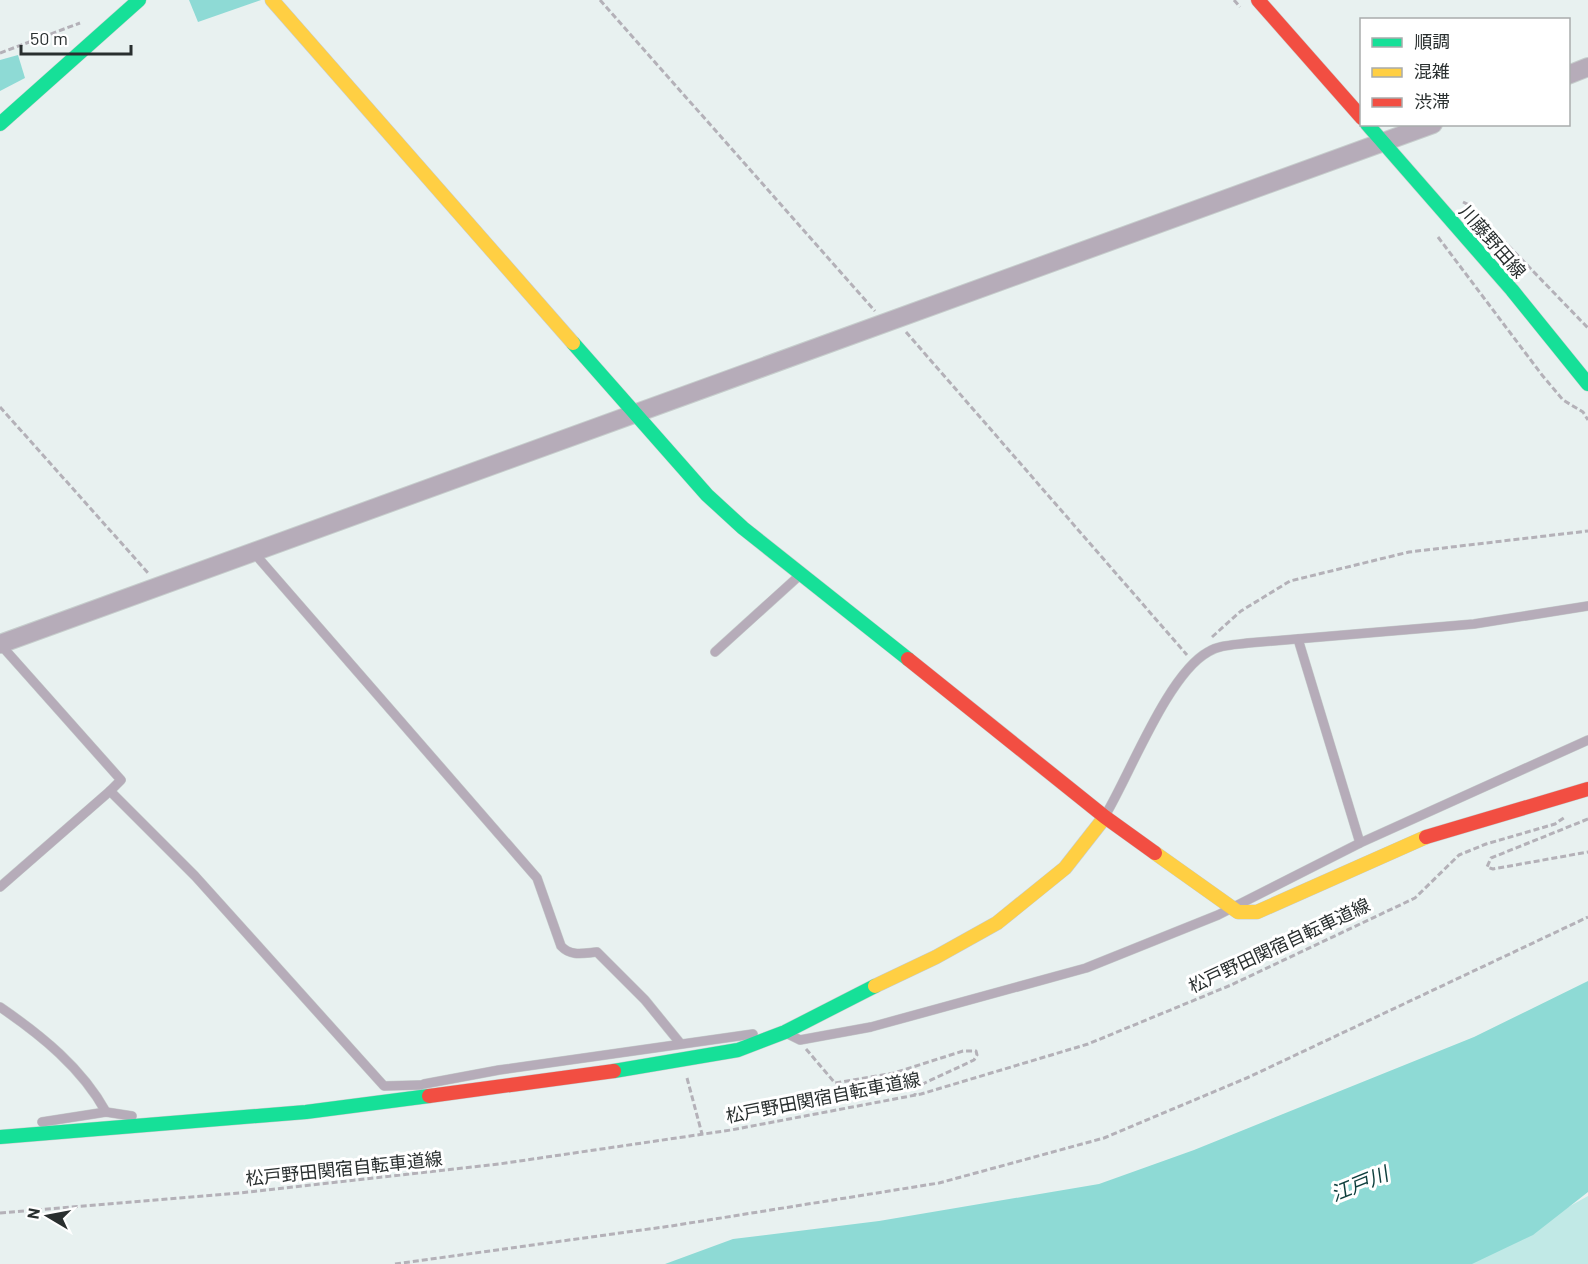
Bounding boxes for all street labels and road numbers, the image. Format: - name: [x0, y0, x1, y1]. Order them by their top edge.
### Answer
- street label: 川藤野田線: [1455, 200, 1531, 282]
- street label: 松戸野田関宿自転車道線: [1185, 893, 1373, 997]
- street label: 松戸野田関宿自転車道線: [724, 1067, 922, 1127]
- street label: 松戸野田関宿自転車道線: [244, 1147, 444, 1189]

